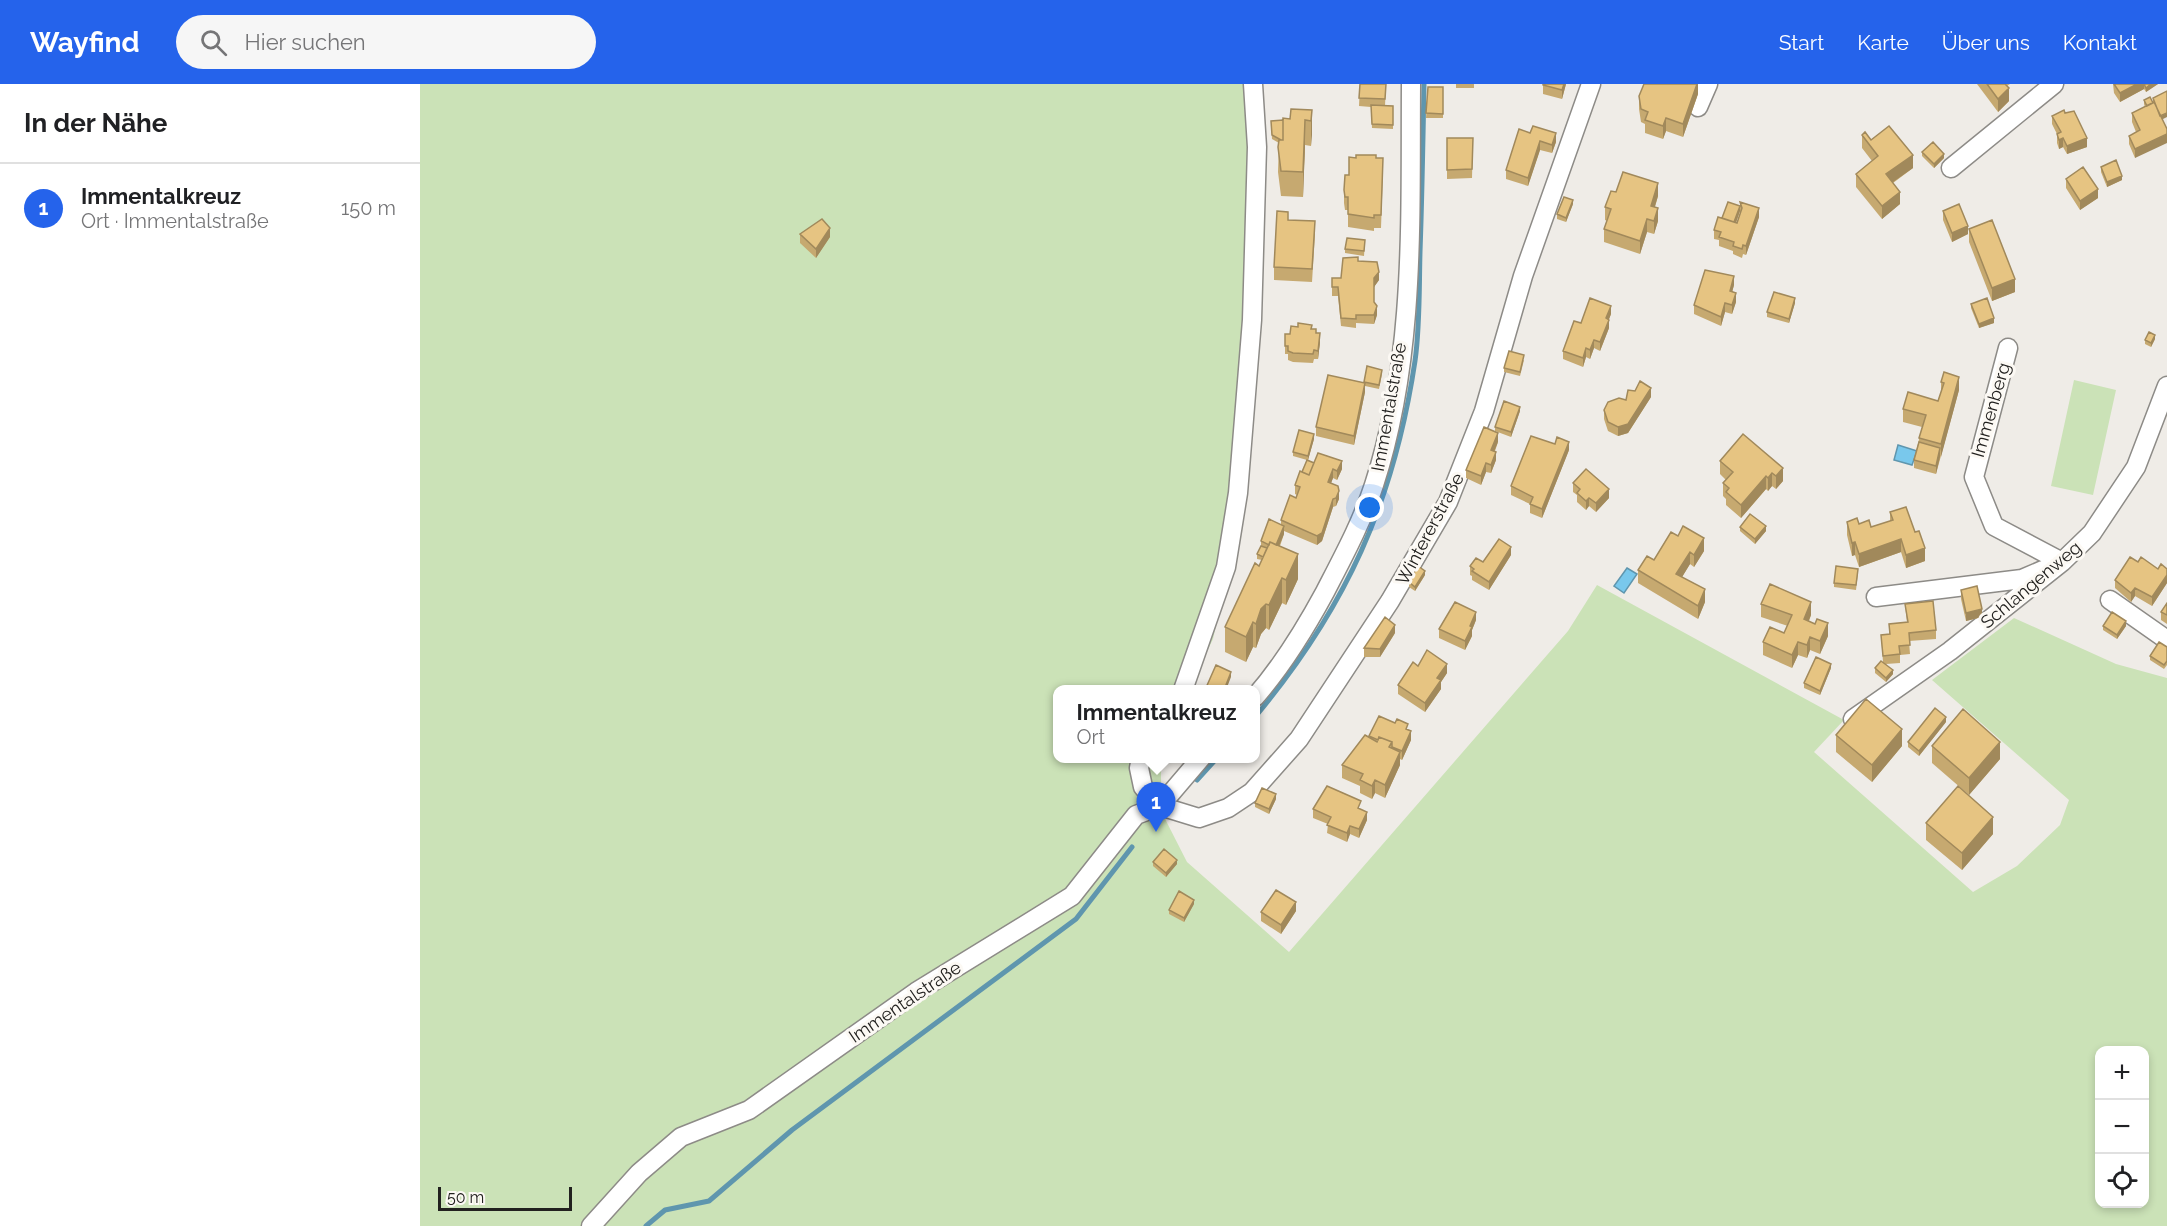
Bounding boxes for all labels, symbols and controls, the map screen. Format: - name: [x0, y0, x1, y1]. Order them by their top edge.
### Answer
- search box: [176, 15, 596, 69]
- text: Wayfind: [30, 26, 140, 59]
- icon: search: [197, 26, 230, 59]
- text: Hier suchen: [245, 29, 366, 55]
- text: Start: [1779, 30, 1824, 55]
- text: Karte: [1857, 30, 1909, 55]
- text: Über uns: [1942, 30, 2030, 55]
- text: Kontakt: [2063, 30, 2137, 55]
- text: In der Nähe: [24, 108, 167, 138]
- text: Immentalkreuz: [81, 183, 241, 209]
- text: 1: [39, 196, 48, 220]
- text: 150 m: [341, 196, 396, 220]
- text: Ort · Immentalstraße: [81, 209, 269, 233]
- street label: Immentalstraße: [1367, 340, 1410, 473]
- street label: Immenberg: [1967, 360, 2014, 460]
- street label: Wintererstraße: [1391, 469, 1468, 588]
- your location: [1355, 493, 1384, 522]
- street label: Schlangenweg: [1976, 537, 2085, 633]
- popup: [1053, 685, 1260, 763]
- text: Immentalkreuz: [1077, 699, 1236, 725]
- text: Ort: [1077, 725, 1105, 749]
- pin: 1: [1136, 782, 1176, 832]
- street label: Immentalstraße: [845, 956, 965, 1047]
- map controls: [2095, 1046, 2149, 1208]
- button: +: [2095, 1046, 2149, 1100]
- button: −: [2095, 1100, 2149, 1154]
- button: locate: [2095, 1154, 2149, 1208]
- scale bar: [438, 1184, 572, 1212]
- text: 50 m: [447, 1188, 484, 1207]

